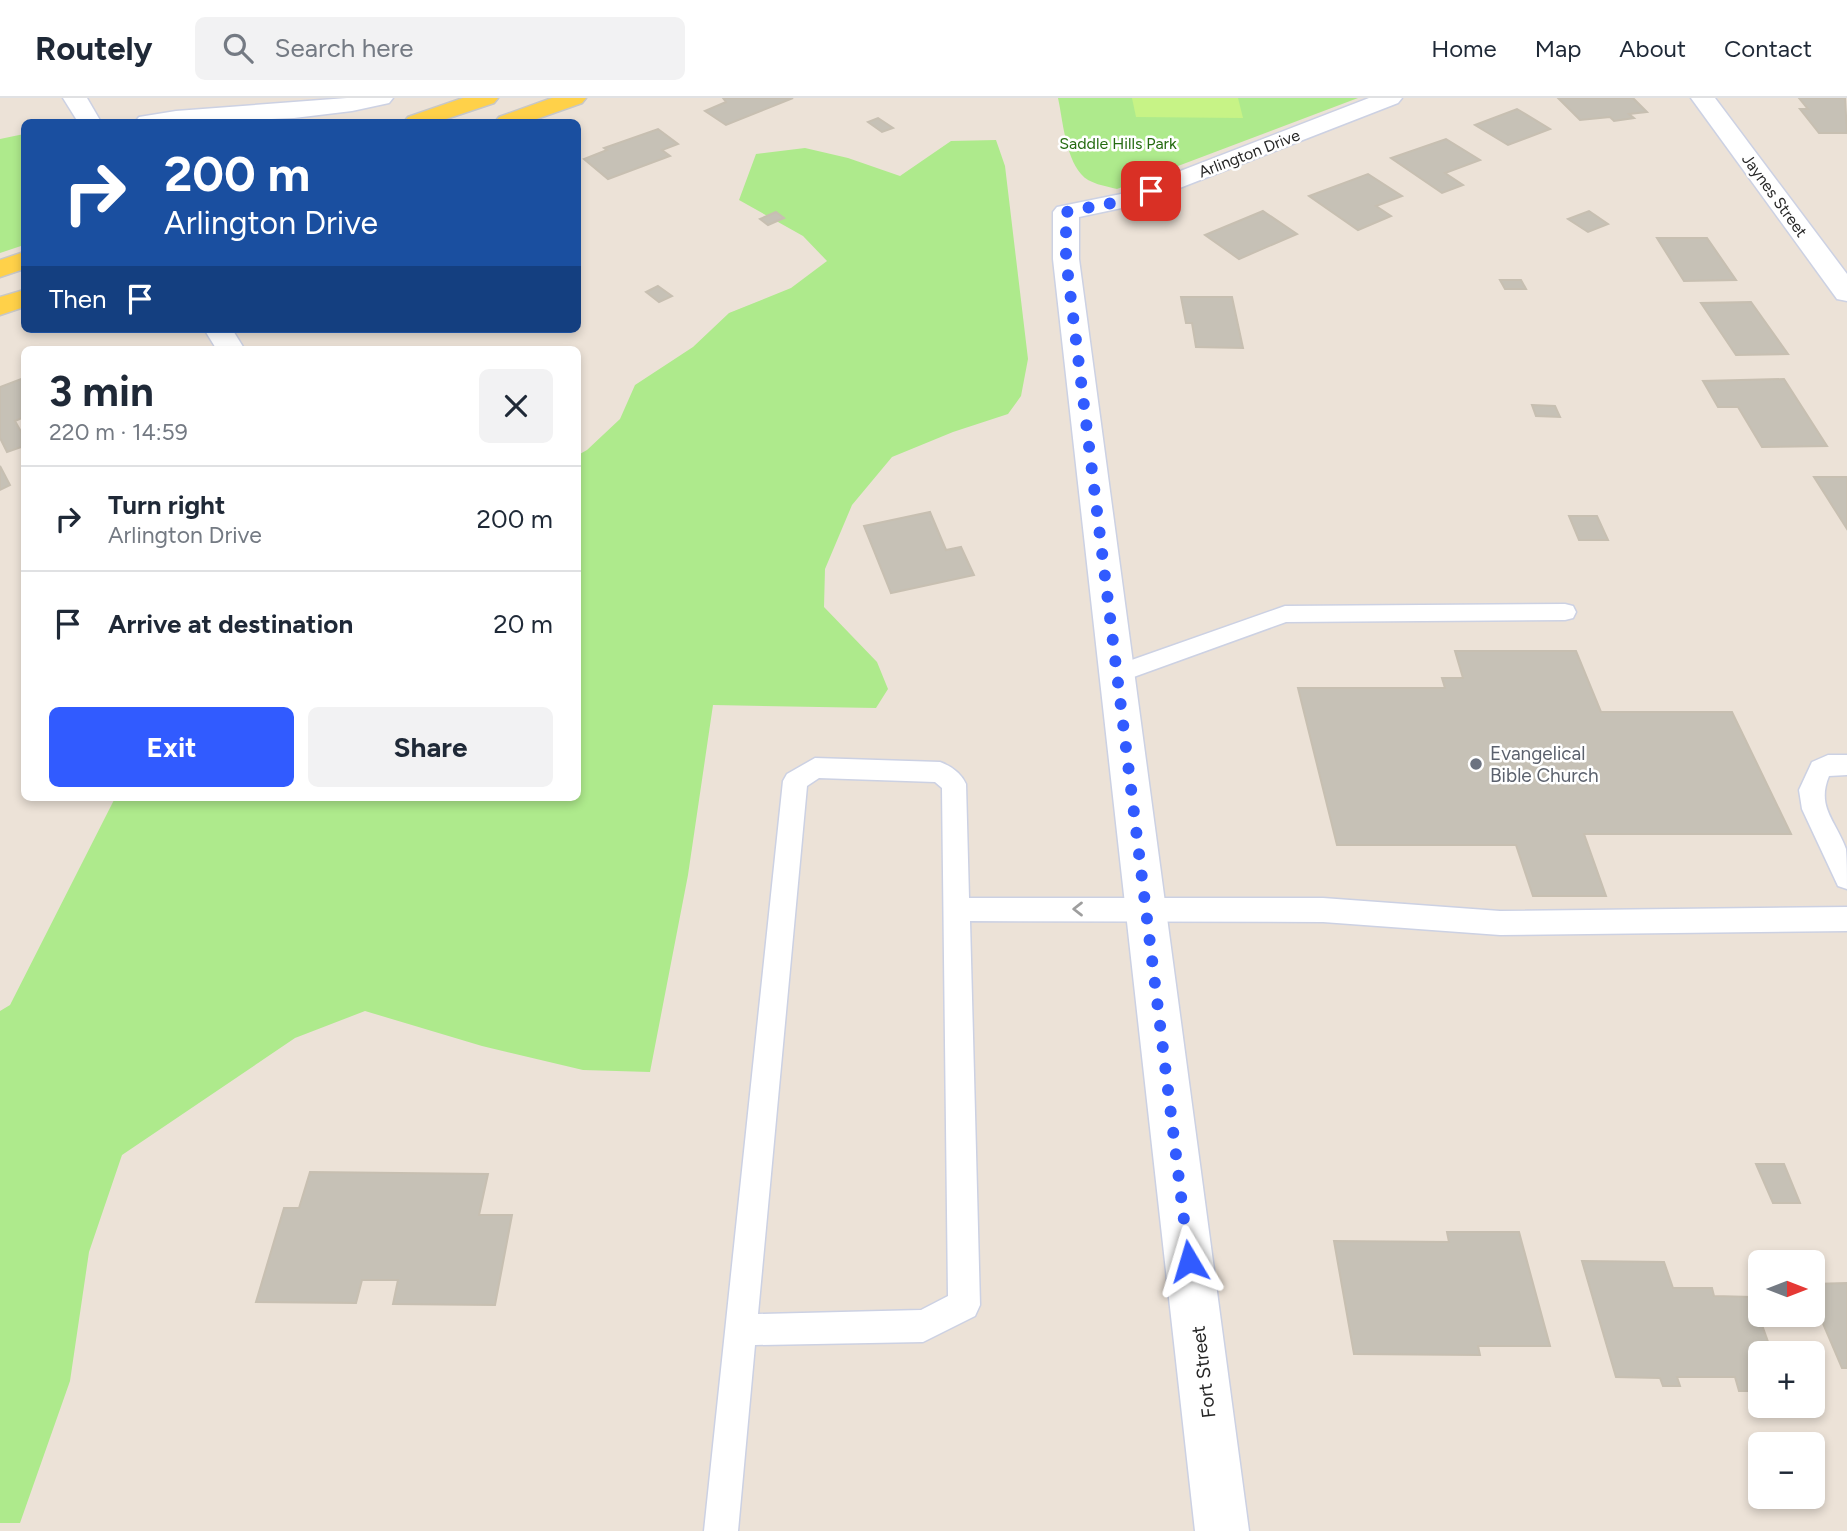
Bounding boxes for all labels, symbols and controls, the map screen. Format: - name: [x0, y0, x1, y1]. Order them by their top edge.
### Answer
- search box: [195, 17, 685, 80]
- text: Routely: [35, 29, 153, 68]
- icon: search: [219, 29, 257, 67]
- text: Search here: [275, 32, 414, 64]
- text: Home: [1431, 34, 1497, 63]
- text: Map: [1535, 34, 1581, 63]
- text: About: [1619, 34, 1686, 63]
- text: Contact: [1724, 34, 1812, 63]
- street label: Arlington Drive: [1196, 125, 1303, 182]
- park label: Saddle Hills Park: [1059, 134, 1177, 153]
- text: 200 m: [164, 144, 310, 203]
- icon: right: [49, 147, 140, 238]
- street label: Jaynes Street: [1738, 150, 1811, 241]
- pin: [1121, 161, 1181, 221]
- icon: arrive: [1132, 172, 1170, 210]
- text: Arlington Drive: [164, 204, 378, 242]
- icon: arrive: [121, 280, 159, 318]
- text: Then: [49, 283, 107, 315]
- text: 3 min: [49, 366, 154, 417]
- button: close: [479, 369, 553, 443]
- text: 220 m · 14:59: [49, 418, 188, 446]
- text: Turn right: [108, 489, 225, 521]
- icon: right: [49, 500, 87, 538]
- text: 200 m: [477, 503, 553, 535]
- text: Arlington Drive: [108, 521, 262, 549]
- icon: arrive: [49, 605, 87, 643]
- text: Arrive at destination: [108, 608, 353, 640]
- text: 20 m: [493, 608, 553, 640]
- button: Exit: [49, 707, 294, 787]
- button: Share: [308, 707, 553, 787]
- place label: Evangelical Bible Church: [1490, 742, 1599, 787]
- marker: Evangelical Bible Church: [1468, 756, 1484, 772]
- one-way arrow: [1072, 901, 1083, 917]
- position arrow: [1152, 1224, 1226, 1298]
- north arrow: [1748, 1250, 1825, 1326]
- map controls: [1748, 1250, 1825, 1509]
- street label: Fort Street: [1186, 1325, 1221, 1419]
- button: +: [1748, 1341, 1825, 1418]
- button: −: [1748, 1432, 1825, 1509]

